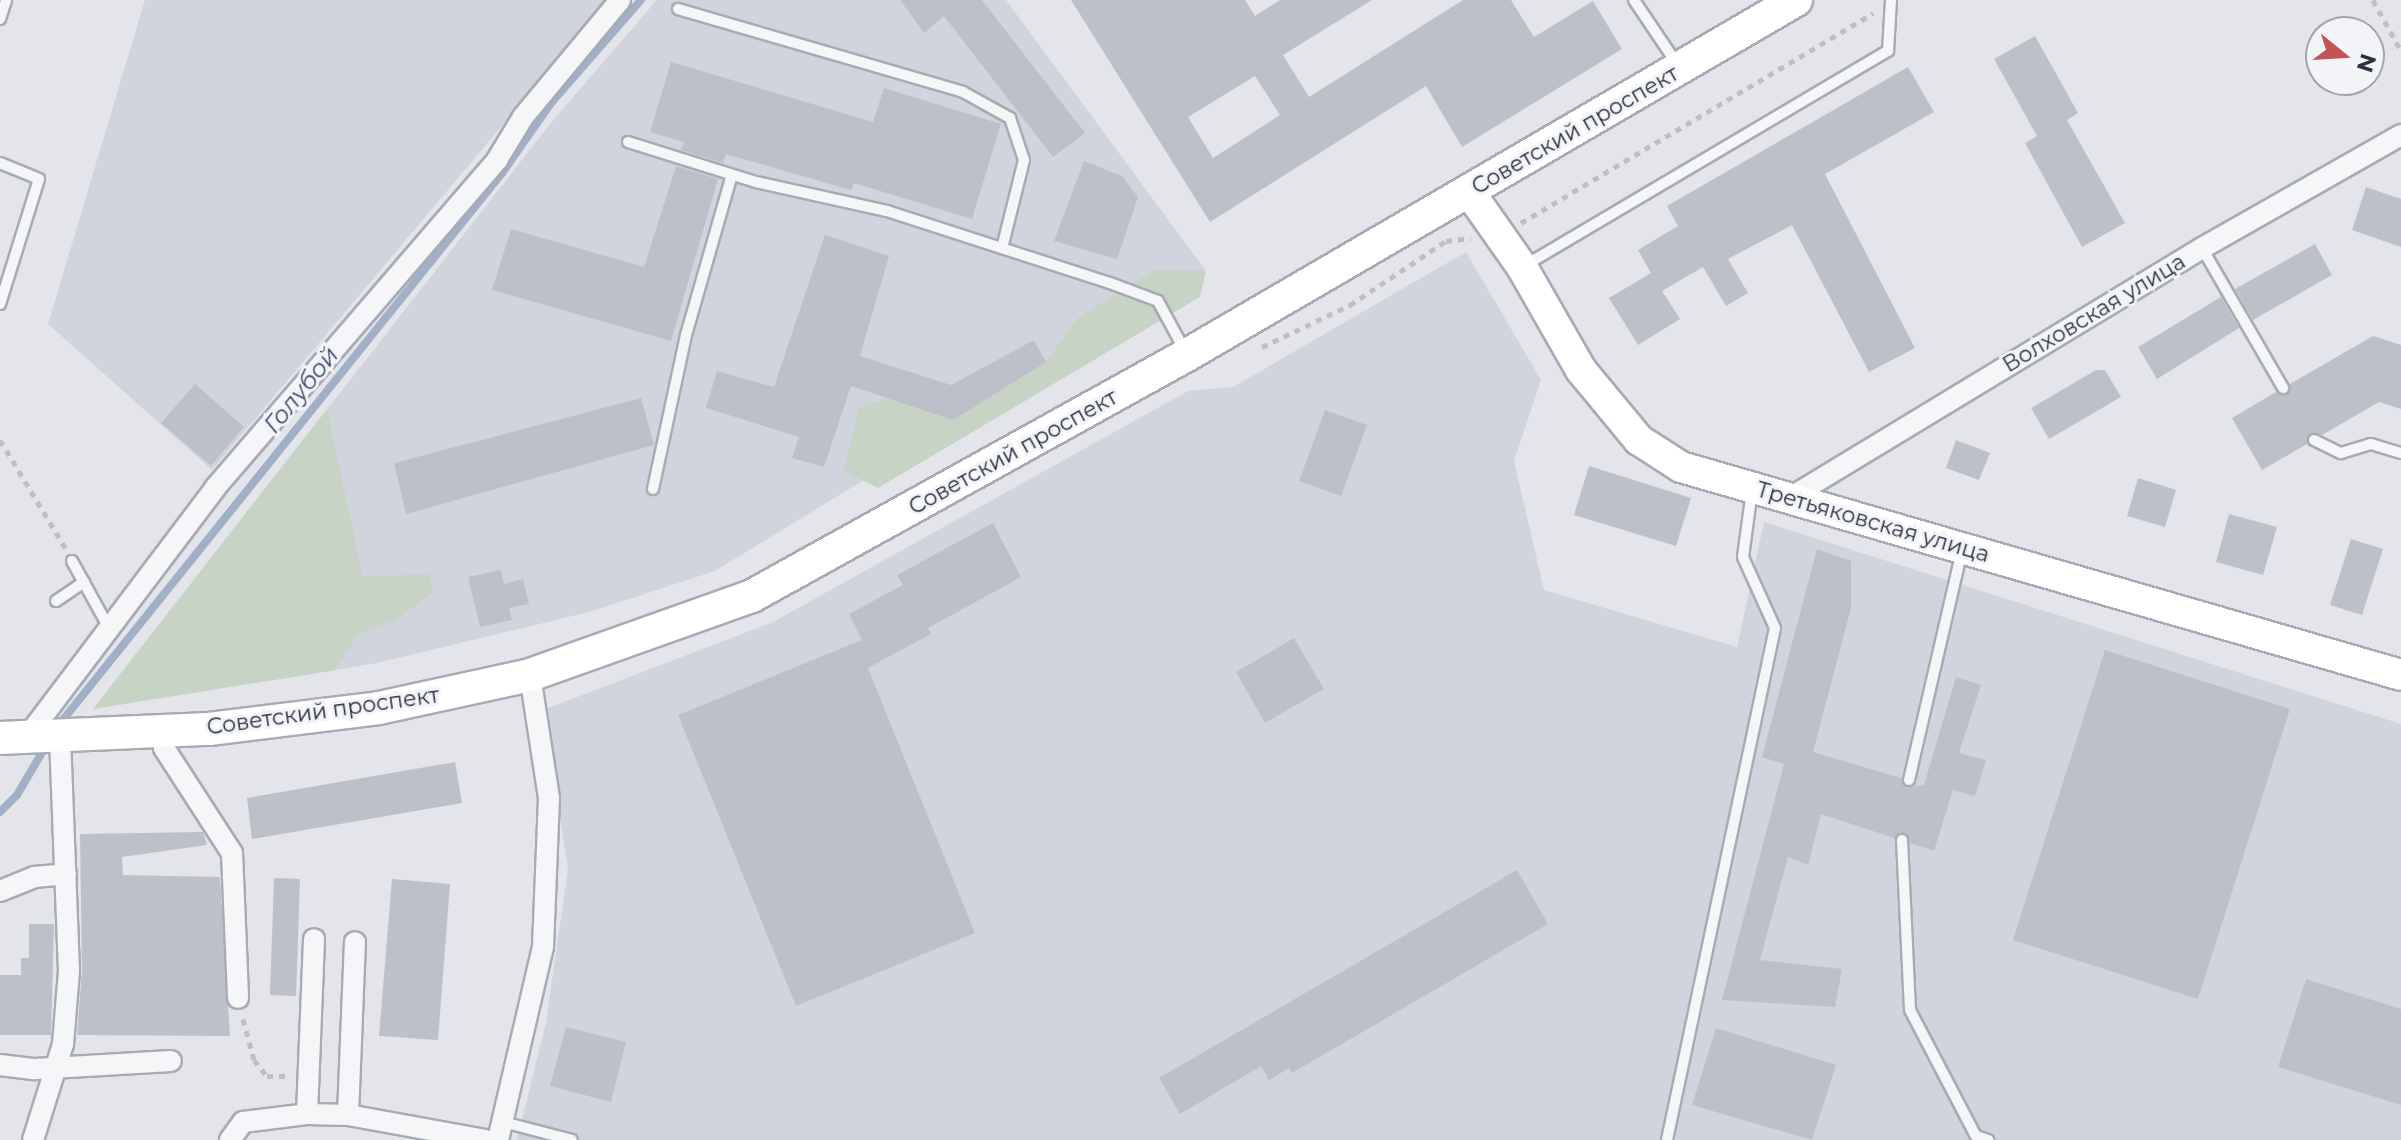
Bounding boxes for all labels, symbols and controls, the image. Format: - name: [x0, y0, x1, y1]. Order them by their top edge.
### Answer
- north arrow: [2305, 16, 2385, 96]
- text: N: [2351, 50, 2382, 76]
- street label: Советский проспект: [1467, 60, 1683, 200]
- street label: Волховская улица: [1998, 248, 2190, 378]
- water label: Голубой: [258, 341, 344, 439]
- street label: Советский проспект: [904, 384, 1122, 520]
- street label: Третьяковская улица: [1753, 476, 1993, 568]
- street label: Советский проспект: [205, 682, 441, 740]

